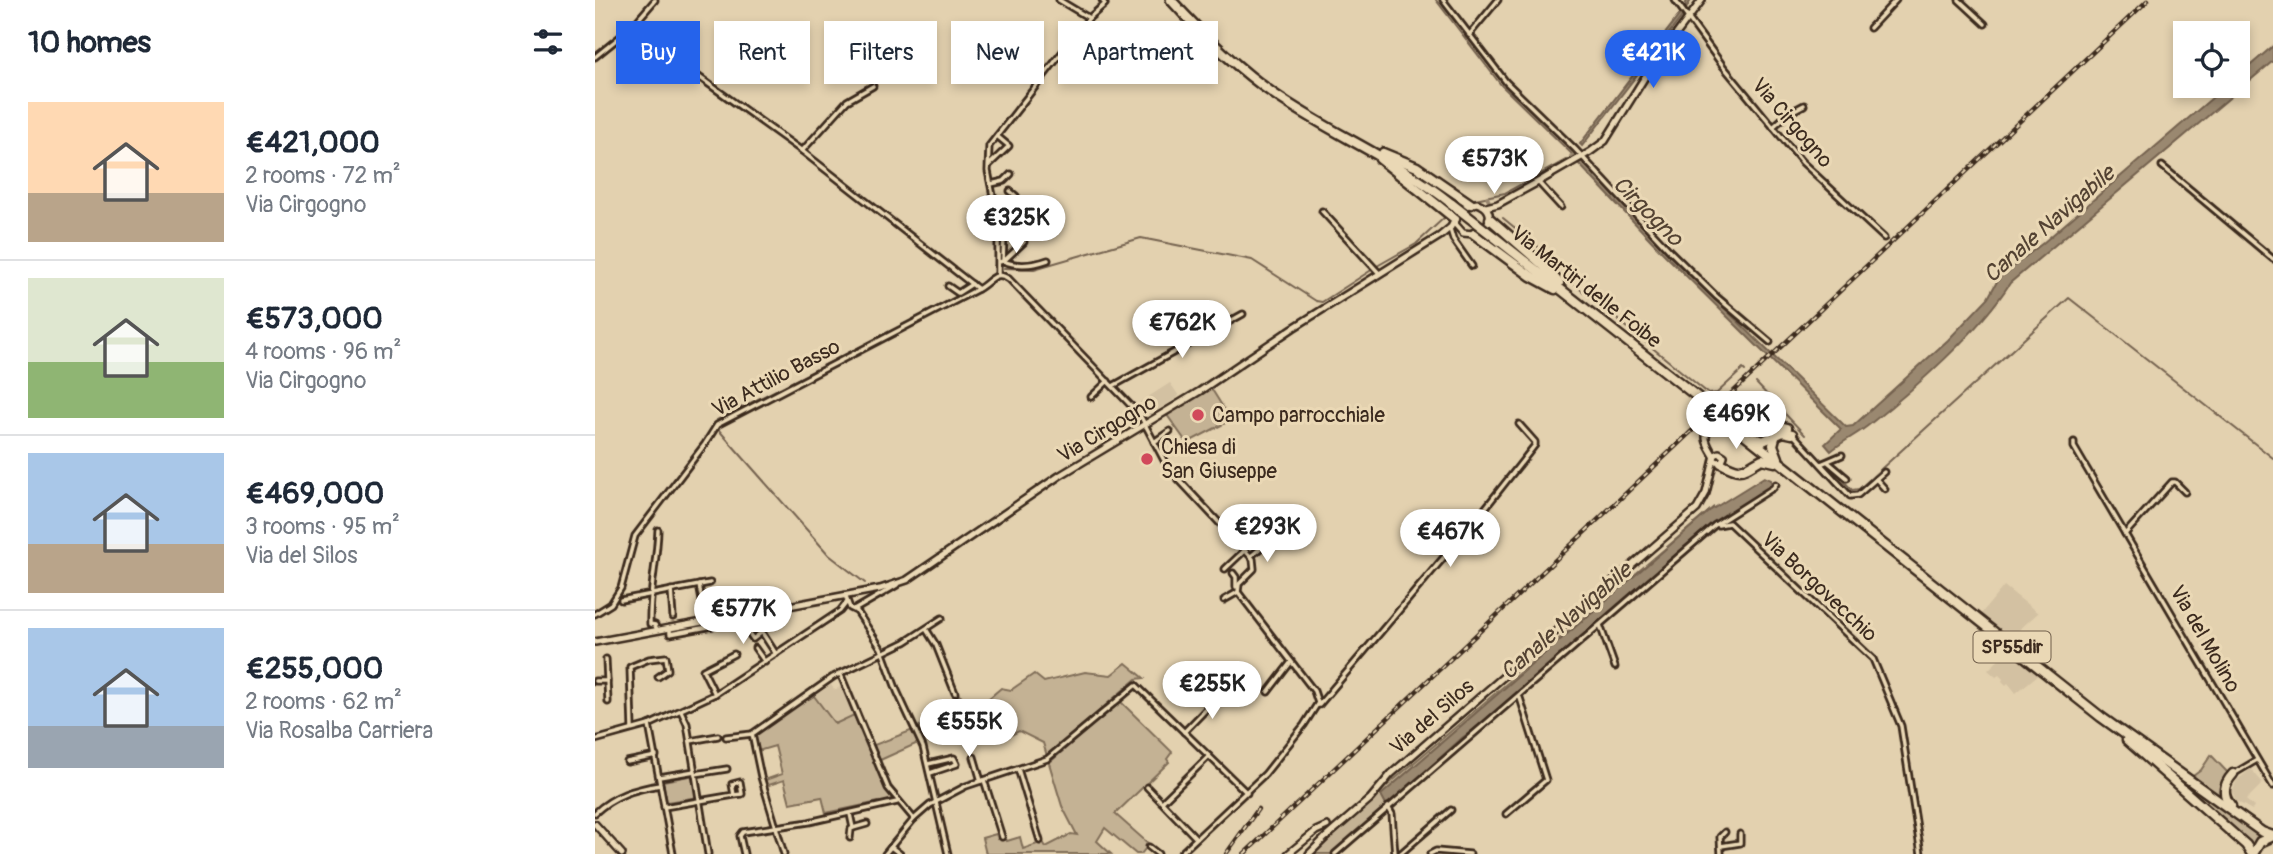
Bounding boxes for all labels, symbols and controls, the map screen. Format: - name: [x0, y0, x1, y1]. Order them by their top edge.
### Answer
- chip: Buy: [616, 21, 700, 84]
- chip: Rent: [714, 21, 810, 84]
- chip: Filters: [824, 21, 937, 84]
- chip: New: [951, 21, 1044, 84]
- chip: Apartment: [1058, 21, 1218, 84]
- map controls: [2173, 21, 2250, 98]
- button: locate: [2173, 21, 2250, 98]
- icon: filters: [529, 23, 567, 61]
- text: 10 homes: [28, 24, 151, 61]
- pin: €421K: [1604, 31, 1702, 90]
- text: €421K: [1621, 38, 1685, 67]
- street label: Via Cirgogno: [1745, 72, 1839, 174]
- text: €421,000: [245, 124, 380, 161]
- icon: home: [84, 130, 168, 214]
- pin: €573K: [1445, 136, 1543, 196]
- text: €573K: [1461, 144, 1527, 173]
- water label: Canale Navigabile: [1977, 157, 2123, 289]
- text: 2 rooms · 72 m²: [245, 161, 401, 190]
- water label: Cirgogno: [1607, 170, 1690, 253]
- text: Via Cirgogno: [245, 190, 366, 219]
- pin: €325K: [967, 196, 1065, 255]
- text: €325K: [982, 203, 1050, 232]
- street label: Via Martiri delle Foibe: [1505, 220, 1667, 355]
- text: €573,000: [245, 300, 383, 337]
- pin: €762K: [1133, 300, 1231, 360]
- icon: home: [84, 306, 168, 390]
- text: €762K: [1148, 308, 1216, 337]
- street label: Via Attilio Basso: [707, 333, 845, 423]
- text: 4 rooms · 96 m²: [245, 337, 401, 366]
- text: Via Cirgogno: [245, 366, 366, 395]
- street label: Via Cirgogno: [1053, 389, 1161, 469]
- pin: €469K: [1687, 392, 1785, 451]
- text: €469K: [1702, 399, 1770, 428]
- place label: Campo parrocchiale: [1212, 402, 1386, 429]
- marker: Campo parrocchiale: [1190, 407, 1206, 423]
- place label: Chiesa di San Giuseppe: [1161, 434, 1278, 485]
- marker: Chiesa di San Giuseppe: [1139, 451, 1155, 467]
- text: €469,000: [245, 475, 384, 512]
- icon: home: [84, 481, 168, 565]
- pin: €293K: [1218, 504, 1316, 564]
- pin: €467K: [1401, 510, 1499, 569]
- text: 3 rooms · 95 m²: [245, 512, 400, 541]
- text: €293K: [1234, 512, 1300, 541]
- text: €467K: [1416, 517, 1484, 546]
- street label: Via Borgovecchio: [1755, 526, 1883, 648]
- text: Via del Silos: [245, 541, 357, 570]
- water label: Canale Navigabile: [1494, 554, 1640, 686]
- street label: Via del Molino: [2163, 580, 2247, 698]
- pin: €577K: [694, 586, 792, 646]
- text: €577K: [710, 594, 776, 623]
- road number: SP55dir: [1973, 632, 2051, 662]
- text: €255,000: [245, 650, 383, 687]
- icon: home: [84, 656, 168, 740]
- pin: €255K: [1163, 662, 1261, 721]
- text: €255K: [1179, 669, 1245, 698]
- street label: Via del Silos: [1384, 673, 1480, 761]
- text: 2 rooms · 62 m²: [245, 687, 402, 716]
- pin: €555K: [920, 700, 1018, 759]
- text: €555K: [936, 707, 1002, 736]
- text: Via Rosalba Carriera: [245, 716, 433, 745]

